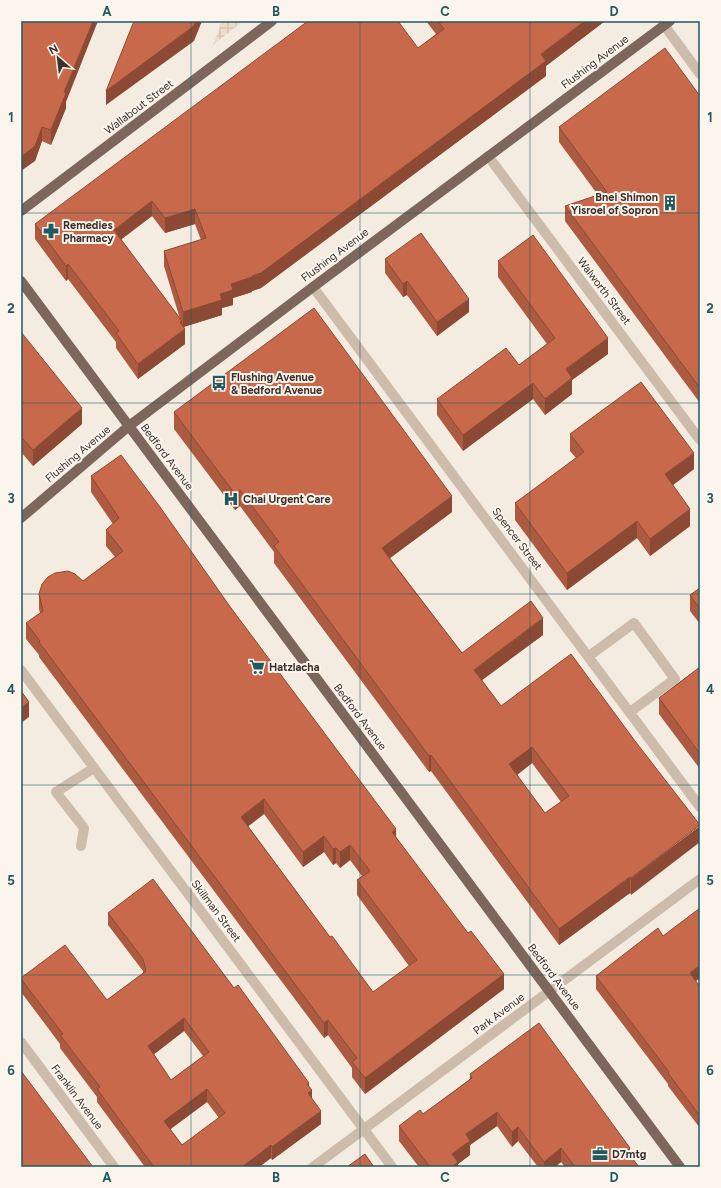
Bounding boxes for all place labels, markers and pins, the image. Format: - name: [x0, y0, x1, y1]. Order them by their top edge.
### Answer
- place label: Bnei Shimon Yisroel of Sopron: [571, 191, 658, 217]
- building icon: Bnei Shimon Yisroel of Sopron: [661, 194, 679, 212]
- place label: Remedies Pharmacy: [63, 219, 114, 245]
- pharmacy icon: Remedies Pharmacy: [42, 222, 60, 240]
- place label: Flushing Avenue & Bedford Avenue: [231, 371, 322, 397]
- bus stop icon: Flushing Avenue & Bedford Avenue: [210, 374, 228, 392]
- hospital icon: Chai Urgent Care: [222, 490, 240, 508]
- place label: Chai Urgent Care: [243, 493, 331, 506]
- supermarket icon: Hatzlacha: [248, 658, 266, 676]
- place label: Hatzlacha: [269, 661, 320, 674]
- office icon: D7mtg: [591, 1145, 609, 1163]
- place label: D7mtg: [612, 1148, 646, 1161]

